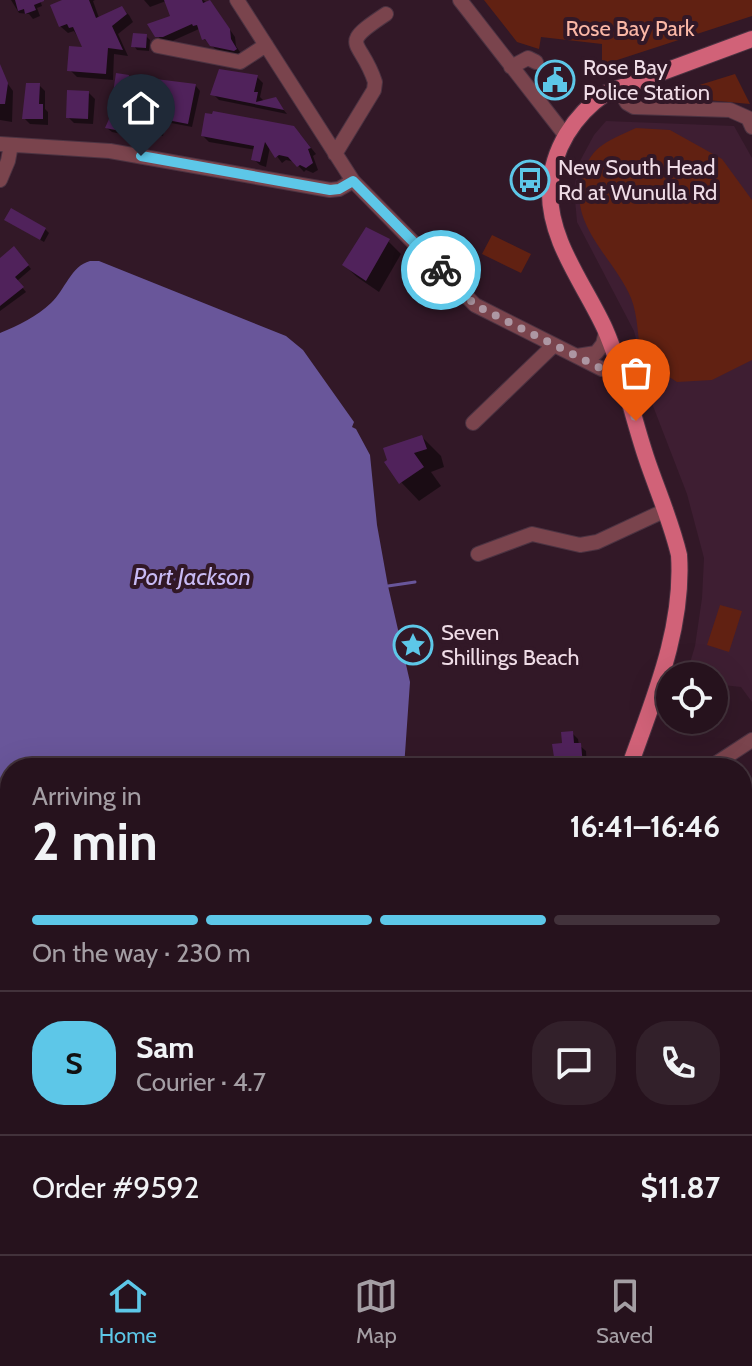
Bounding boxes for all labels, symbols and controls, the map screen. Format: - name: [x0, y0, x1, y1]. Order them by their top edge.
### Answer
- park label: Rose Bay Park: [565, 15, 695, 42]
- place label: Rose Bay Police Station: [583, 54, 710, 106]
- public building icon: Rose Bay Police Station: [534, 59, 576, 101]
- pin: [107, 74, 175, 156]
- icon: home: [119, 86, 163, 130]
- place label: New South Head Rd at Wunulla Rd: [558, 154, 717, 206]
- bus stop icon: New South Head Rd at Wunulla Rd: [509, 159, 551, 201]
- courier: [401, 230, 481, 310]
- icon: bike: [419, 248, 463, 292]
- pin: [602, 339, 670, 421]
- icon: bag: [614, 351, 658, 395]
- water label: Port Jackson: [133, 562, 251, 591]
- place label: Seven Shillings Beach: [441, 619, 580, 671]
- place icon: Seven Shillings Beach: [392, 624, 434, 666]
- map controls: [656, 662, 728, 734]
- button: locate: [656, 662, 728, 734]
- text: Arriving in: [32, 780, 142, 812]
- text: 16:41–16:46: [570, 808, 720, 845]
- text: 2 min: [32, 810, 158, 873]
- text: On the way · 230 m: [32, 937, 250, 969]
- button: chat: [532, 1021, 616, 1105]
- button: phone: [636, 1021, 720, 1105]
- text: Sam: [136, 1029, 194, 1066]
- text: S: [65, 1045, 83, 1082]
- text: Courier · 4.7: [136, 1066, 266, 1098]
- text: Order #9592: [32, 1169, 199, 1206]
- text: $11.87: [640, 1169, 720, 1206]
- tab: Home: [99, 1274, 157, 1349]
- tab: Map: [354, 1274, 398, 1349]
- tab: Saved: [596, 1274, 653, 1349]

